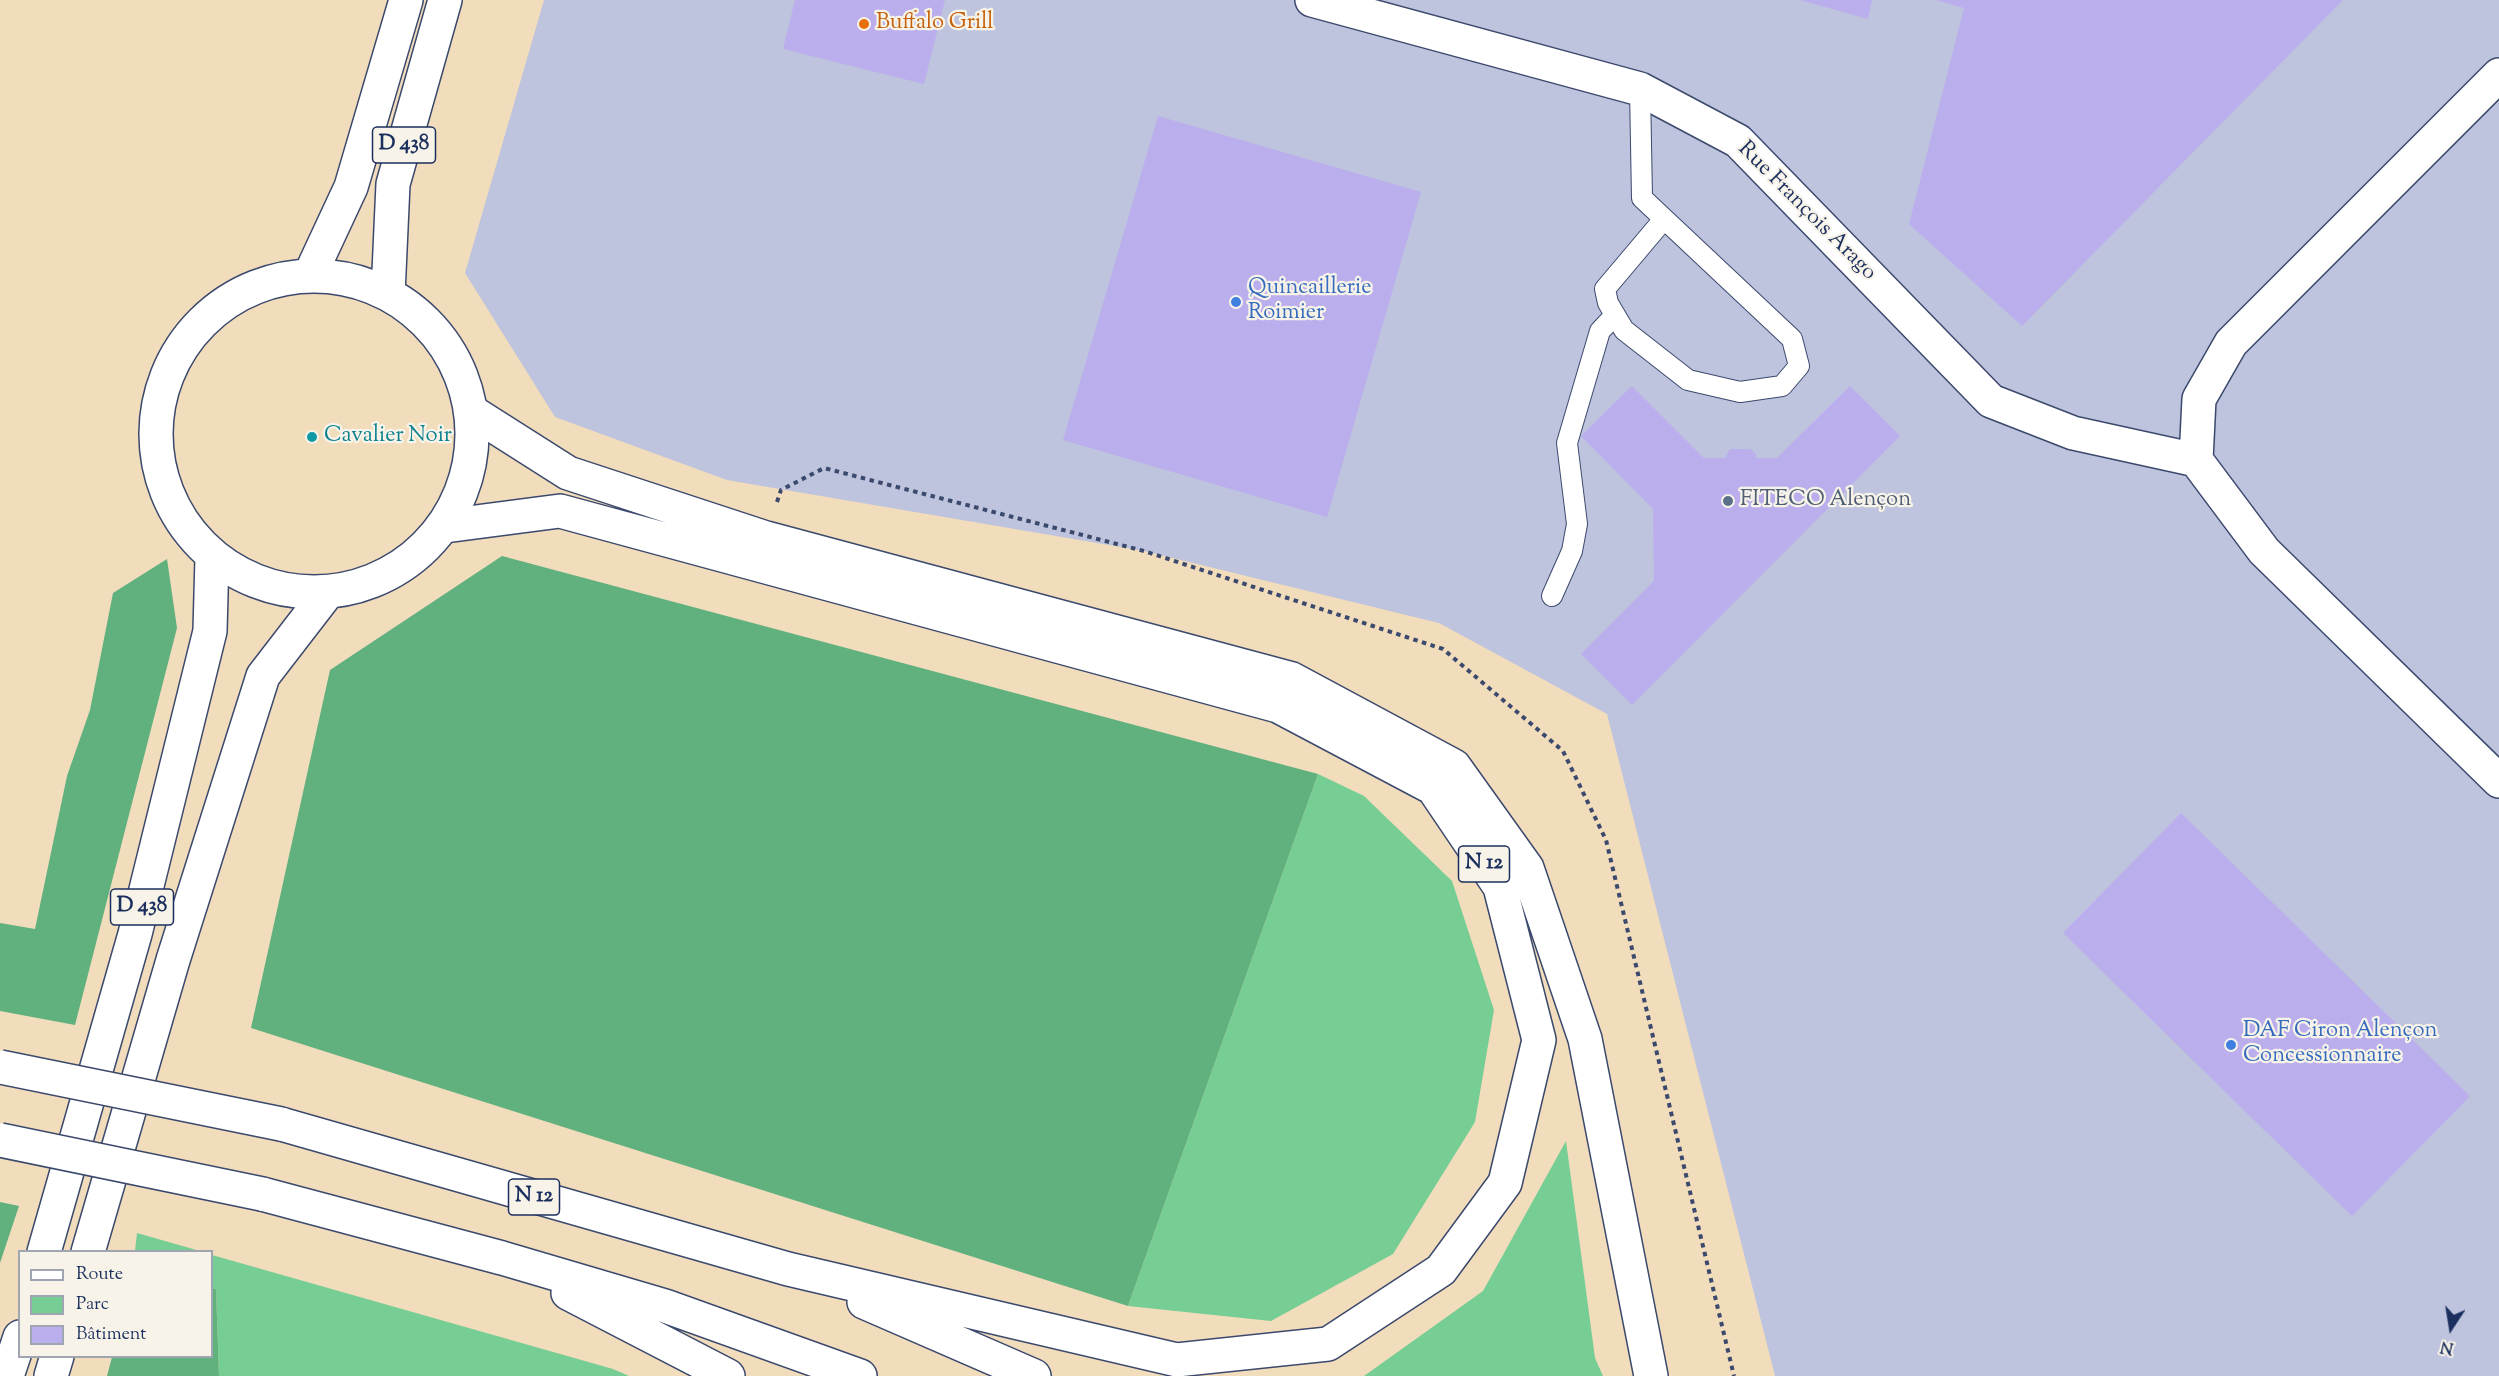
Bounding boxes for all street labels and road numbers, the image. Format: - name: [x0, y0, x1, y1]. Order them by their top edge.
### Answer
- road number: D 438: [372, 127, 436, 163]
- street label: Rue François Arago: [1731, 137, 1881, 287]
- road number: N 12: [1458, 846, 1510, 882]
- road number: D 438: [110, 889, 174, 925]
- road number: N 12: [508, 1179, 560, 1215]

